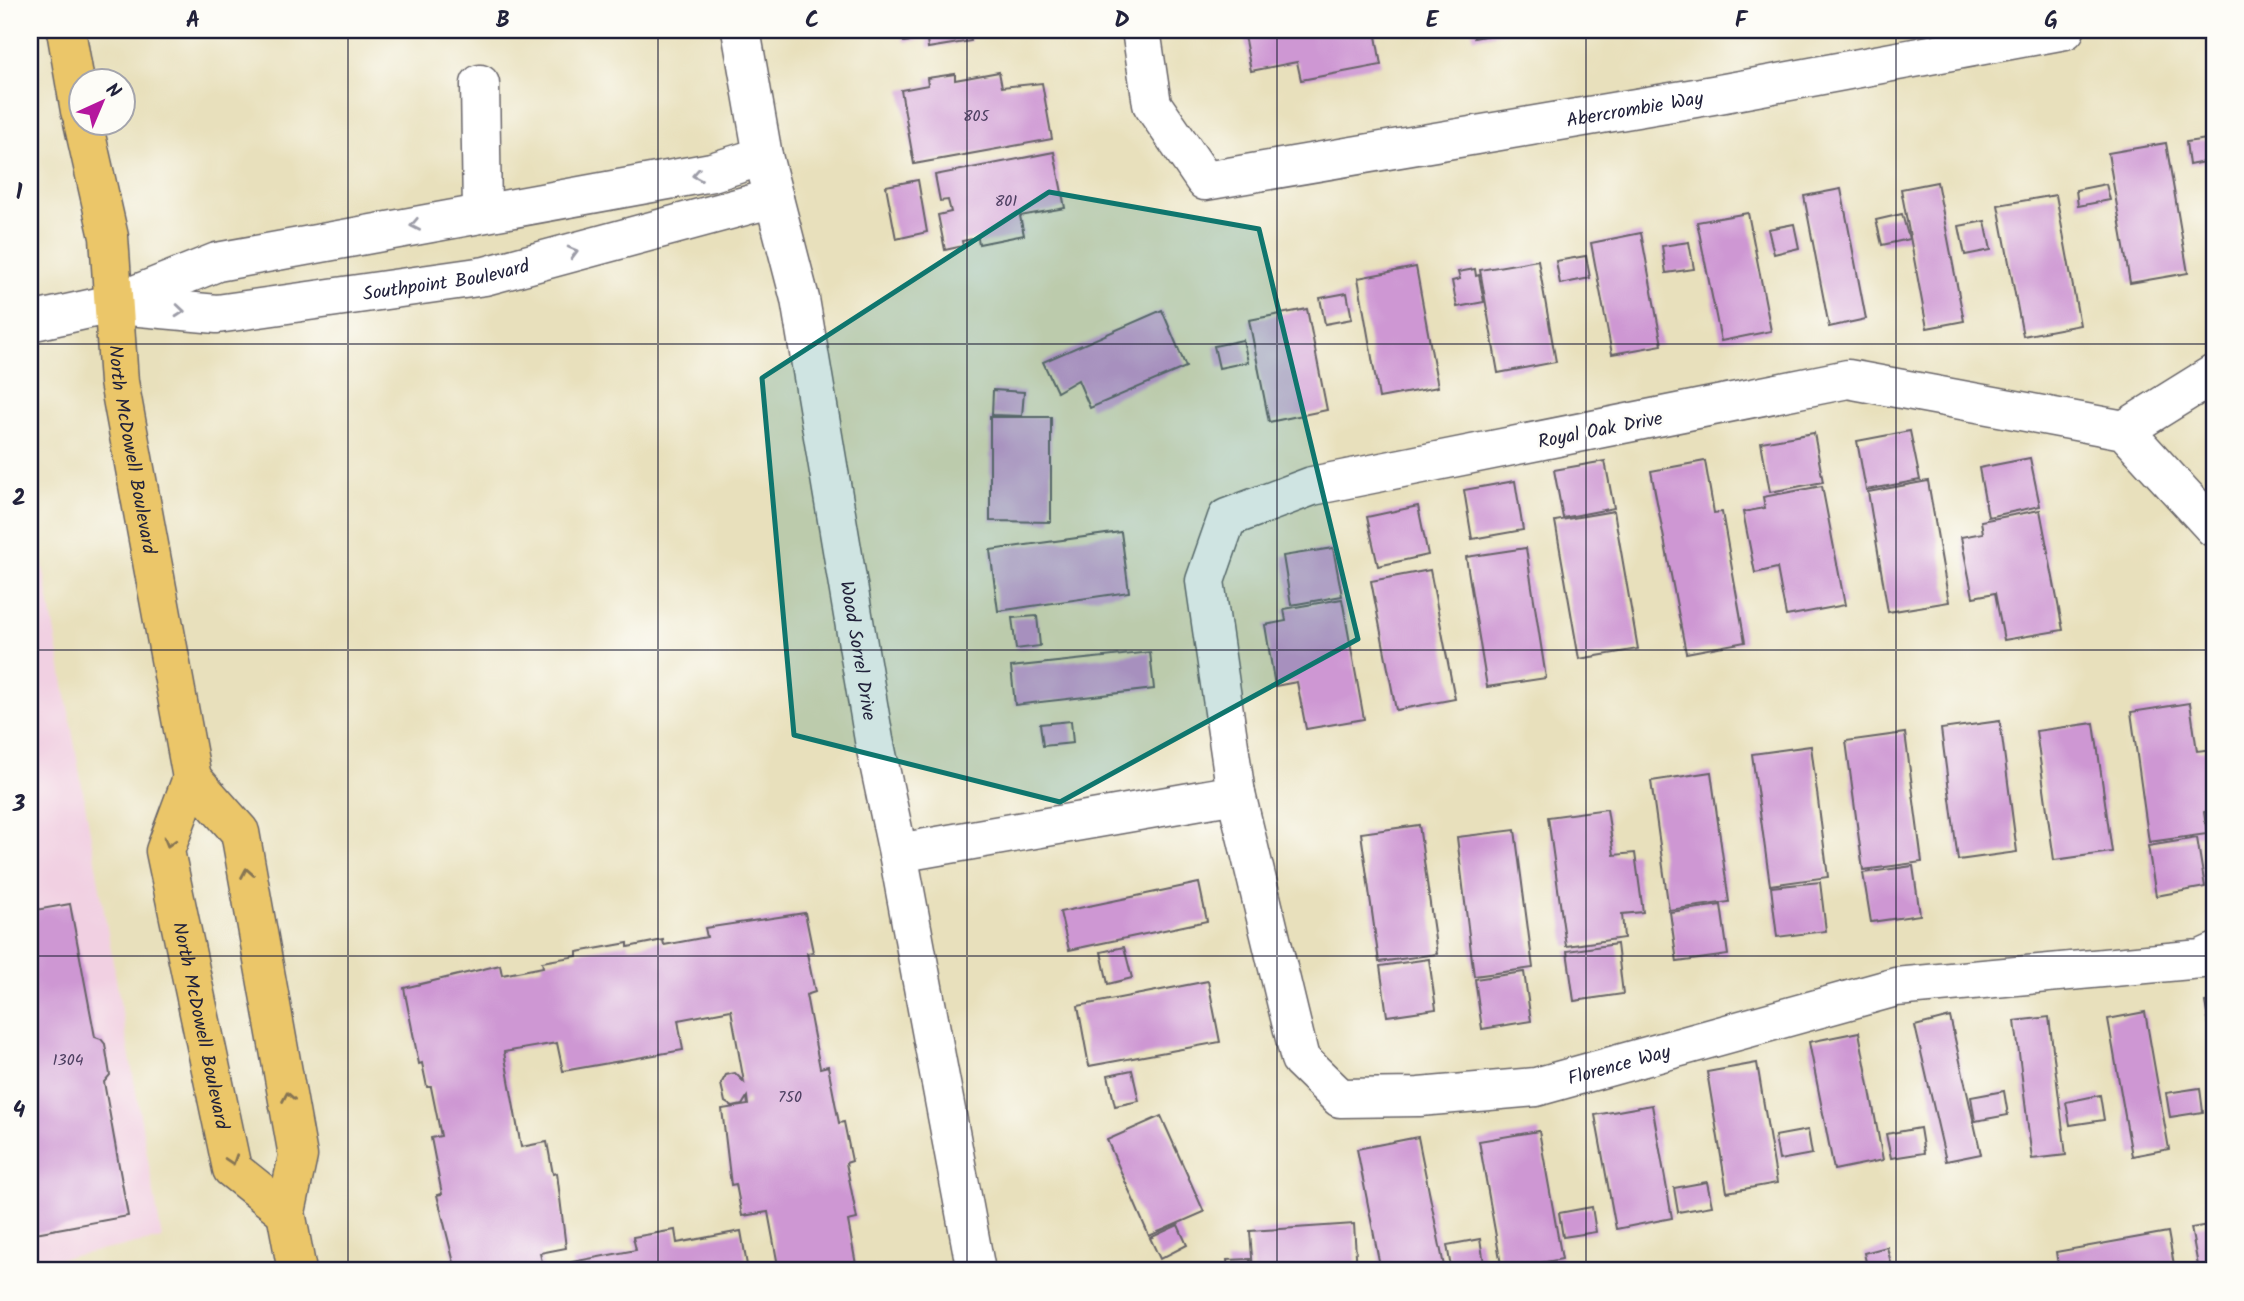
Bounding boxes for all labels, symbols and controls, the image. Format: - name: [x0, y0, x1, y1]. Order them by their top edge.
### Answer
- text: A: [186, 3, 200, 39]
- text: B: [496, 3, 510, 39]
- text: C: [805, 3, 819, 39]
- text: D: [1114, 3, 1130, 39]
- text: E: [1426, 3, 1440, 39]
- text: F: [1735, 3, 1749, 39]
- text: G: [2044, 3, 2058, 39]
- north arrow: [66, 66, 136, 136]
- text: N: [98, 76, 127, 106]
- street label: Abercrombie Way: [1564, 84, 1707, 137]
- house number: 805: [963, 104, 991, 129]
- one-way arrow: [691, 167, 703, 182]
- text: 1: [16, 175, 23, 211]
- house number: 801: [995, 189, 1017, 214]
- one-way arrow: [409, 216, 421, 231]
- one-way arrow: [567, 246, 579, 260]
- street label: Southpoint Boulevard: [361, 252, 534, 310]
- one-way arrow: [175, 303, 186, 318]
- street label: North McDowell Boulevard: [99, 344, 164, 557]
- street label: Royal Oak Drive: [1535, 404, 1666, 458]
- text: 2: [12, 481, 26, 517]
- street label: Wood Sorrel Drive: [831, 579, 884, 723]
- text: 3: [12, 787, 26, 823]
- one-way arrow: [163, 836, 178, 848]
- one-way arrow: [240, 867, 255, 879]
- street label: North McDowell Boulevard: [163, 919, 236, 1133]
- street label: Florence Way: [1565, 1037, 1675, 1094]
- house number: 1304: [53, 1048, 84, 1073]
- house number: 750: [778, 1085, 802, 1110]
- one-way arrow: [281, 1091, 296, 1103]
- text: 4: [13, 1093, 26, 1129]
- one-way arrow: [223, 1153, 238, 1165]

